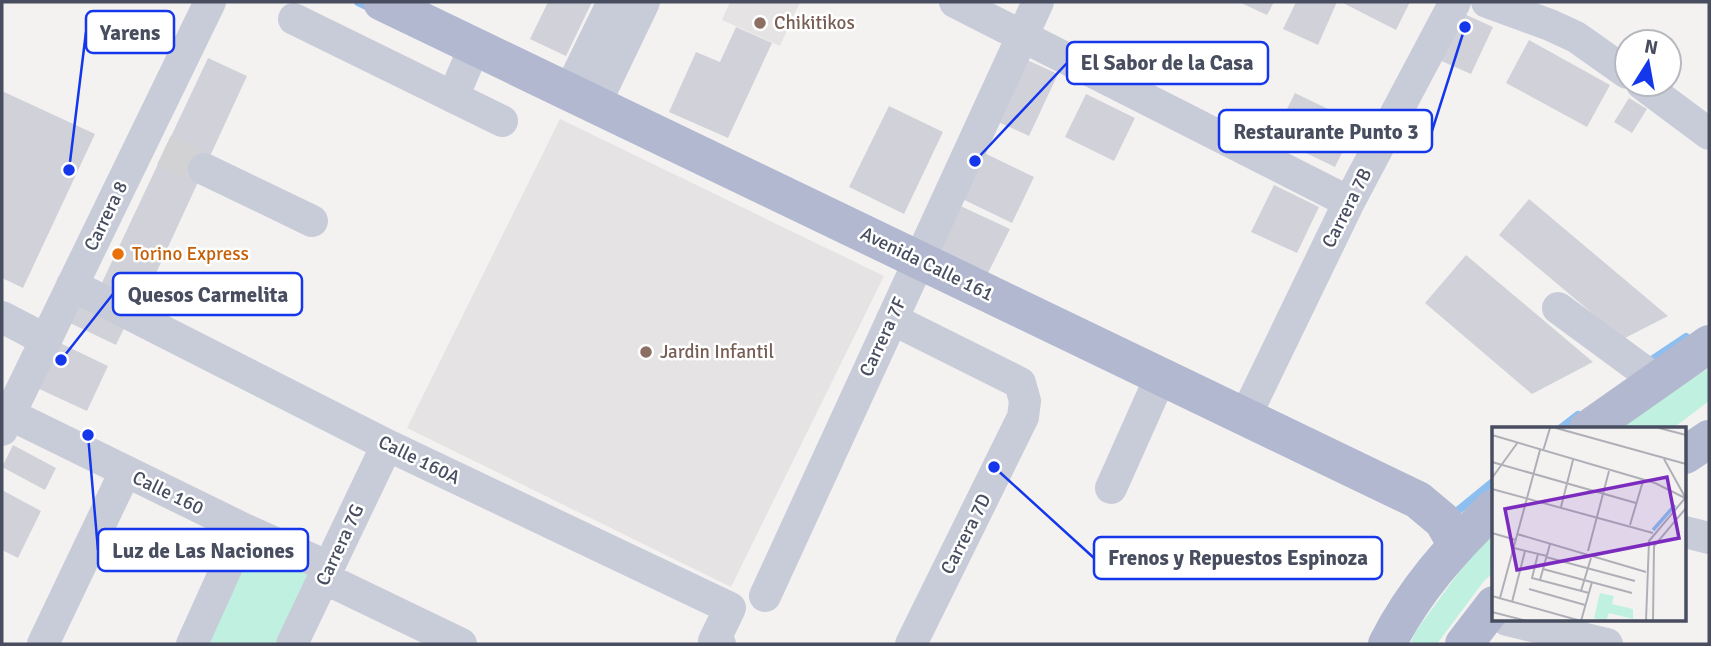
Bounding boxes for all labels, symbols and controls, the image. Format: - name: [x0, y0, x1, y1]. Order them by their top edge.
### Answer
- callout: Yarens: [86, 11, 174, 53]
- place label: Chikitikos: [774, 11, 855, 35]
- marker: Chikitikos: [752, 15, 768, 31]
- text: Yarens: [99, 20, 160, 46]
- north arrow: [1613, 28, 1683, 98]
- text: N: [1642, 34, 1660, 60]
- callout: El Sabor de la Casa: [1067, 42, 1268, 84]
- text: El Sabor de la Casa: [1081, 50, 1254, 76]
- callout: Restaurante Punto 3: [1219, 110, 1432, 152]
- text: Restaurante Punto 3: [1233, 119, 1419, 145]
- street label: Carrera 7B: [1317, 164, 1377, 252]
- street label: Carrera 8: [79, 177, 133, 255]
- street label: Avenida Calle 161: [857, 221, 997, 307]
- place label: Torino Express: [132, 242, 249, 266]
- marker: Torino Express: [110, 246, 126, 262]
- callout: Quesos Carmelita: [113, 273, 302, 315]
- text: Quesos Carmelita: [128, 282, 288, 308]
- street label: Carrera 7F: [854, 293, 912, 381]
- place label: Jardin Infantil: [660, 340, 774, 364]
- marker: Jardin Infantil: [638, 344, 654, 360]
- inset map: [1492, 427, 1686, 622]
- street label: Calle 160A: [374, 430, 464, 490]
- street label: Calle 160: [128, 466, 208, 520]
- street label: Carrera 7D: [935, 490, 997, 578]
- street label: Carrera 7G: [311, 500, 369, 590]
- callout: Luz de Las Naciones: [98, 529, 308, 571]
- callout: Frenos y Repuestos Espinoza: [1094, 537, 1382, 579]
- text: Luz de Las Naciones: [112, 538, 294, 564]
- text: Frenos y Repuestos Espinoza: [1108, 545, 1368, 571]

